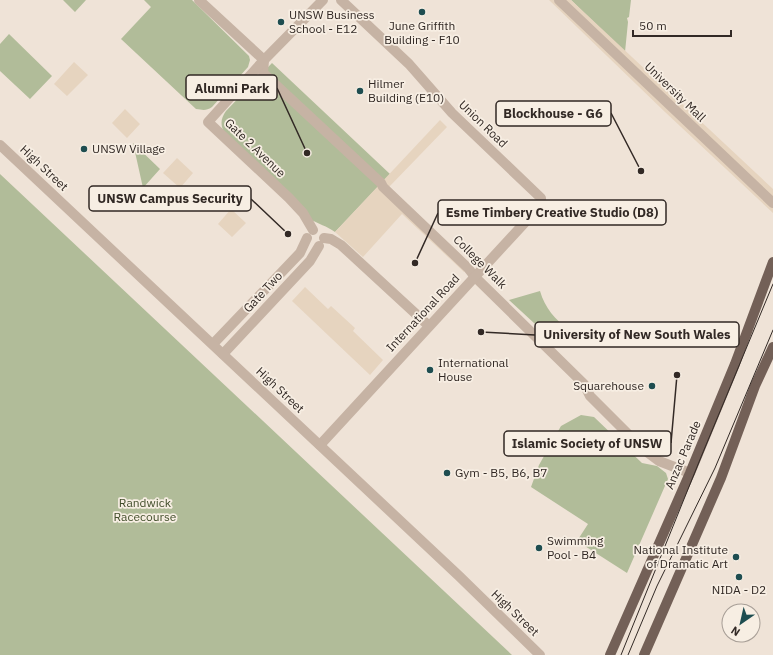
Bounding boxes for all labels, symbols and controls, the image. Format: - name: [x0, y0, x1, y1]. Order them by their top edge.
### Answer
- place label: UNSW Business School - E12: [289, 7, 375, 36]
- marker: June Griffith Building - F10: [417, 7, 427, 17]
- scale bar: [633, 12, 731, 38]
- marker: UNSW Business School - E12: [276, 17, 286, 27]
- place label: June Griffith Building - F10: [384, 18, 460, 47]
- text: 50 m: [639, 18, 667, 33]
- street label: University Mall: [642, 59, 709, 125]
- callout: Alumni Park: [186, 75, 277, 100]
- place label: Hilmer Building (E10): [368, 76, 444, 105]
- text: Alumni Park: [194, 80, 270, 97]
- marker: Hilmer Building (E10): [355, 86, 365, 96]
- street label: Union Road: [456, 97, 511, 151]
- callout: Blockhouse - G6: [496, 101, 611, 126]
- text: Blockhouse - G6: [503, 105, 603, 122]
- street label: Gate 2 Avenue: [222, 115, 289, 181]
- place label: UNSW Village: [92, 141, 166, 156]
- street label: High Street: [17, 142, 72, 194]
- marker: UNSW Village: [79, 144, 89, 154]
- callout: UNSW Campus Security: [89, 186, 251, 211]
- text: UNSW Campus Security: [97, 190, 243, 207]
- callout: Esme Timbery Creative Studio (D8): [438, 200, 666, 225]
- text: Esme Timbery Creative Studio (D8): [446, 204, 658, 221]
- street label: College Walk: [450, 232, 511, 292]
- street label: Gate Two: [240, 268, 286, 315]
- street label: International Road: [383, 271, 463, 355]
- callout: University of New South Wales: [535, 322, 739, 347]
- text: University of New South Wales: [543, 326, 731, 343]
- place label: International House: [438, 355, 508, 384]
- street label: High Street: [253, 364, 308, 416]
- marker: International House: [425, 365, 435, 375]
- place label: Squarehouse: [573, 378, 644, 393]
- marker: Squarehouse: [647, 381, 657, 391]
- street label: Anzac Parade: [661, 418, 704, 491]
- callout: Islamic Society of UNSW: [504, 431, 671, 456]
- text: Islamic Society of UNSW: [512, 435, 663, 452]
- place label: Gym - B5, B6, B7: [455, 465, 548, 480]
- marker: Gym - B5, B6, B7: [442, 468, 452, 478]
- park label: Randwick Racecourse: [114, 495, 177, 524]
- place label: Swimming Pool - B4: [547, 533, 604, 562]
- place label: National Institute of Dramatic Art: [633, 542, 728, 571]
- marker: Swimming Pool - B4: [534, 543, 544, 553]
- marker: National Institute of Dramatic Art: [731, 552, 741, 562]
- marker: NIDA - D2: [734, 572, 744, 582]
- place label: NIDA - D2: [712, 582, 766, 597]
- street label: High Street: [488, 586, 542, 639]
- north arrow: [721, 603, 761, 643]
- text: N: [728, 623, 743, 639]

